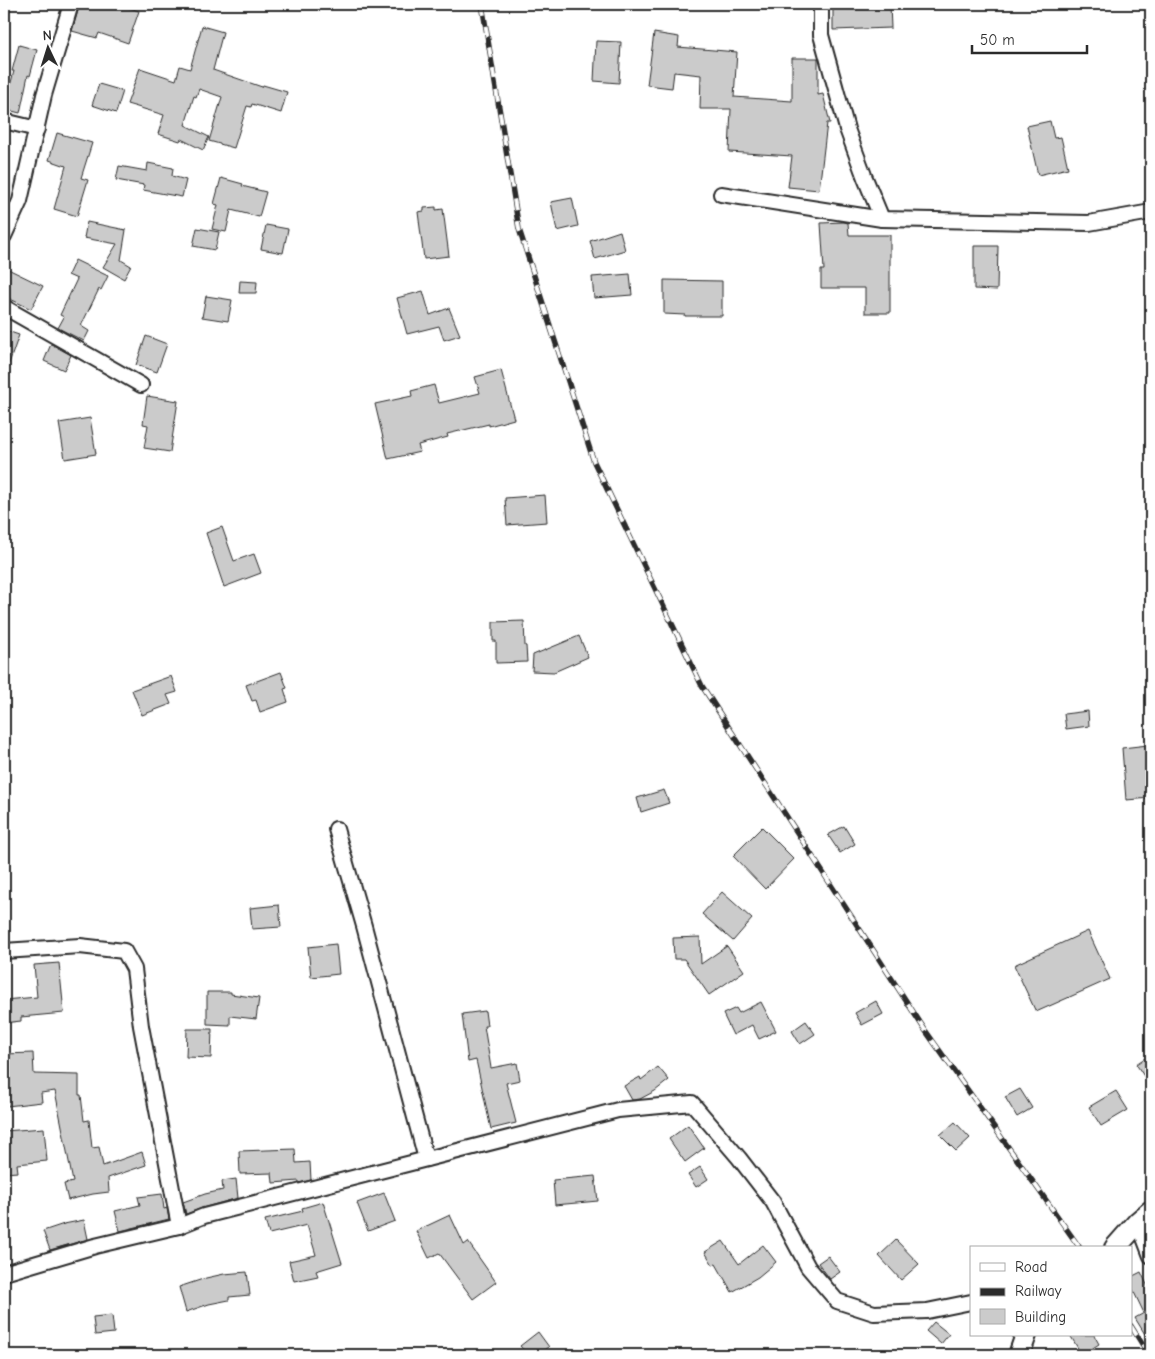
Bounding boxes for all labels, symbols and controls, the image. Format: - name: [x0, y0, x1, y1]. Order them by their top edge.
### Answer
- north arrow: [22, 22, 72, 72]
- scale bar: [972, 22, 1088, 54]
- text: N: [42, 27, 52, 44]
- text: 50 m: [980, 31, 1015, 49]
- legend: [970, 1246, 1132, 1336]
- text: Road: [1015, 1258, 1047, 1276]
- text: Railway: [1015, 1282, 1062, 1300]
- text: Building: [1015, 1308, 1066, 1326]

